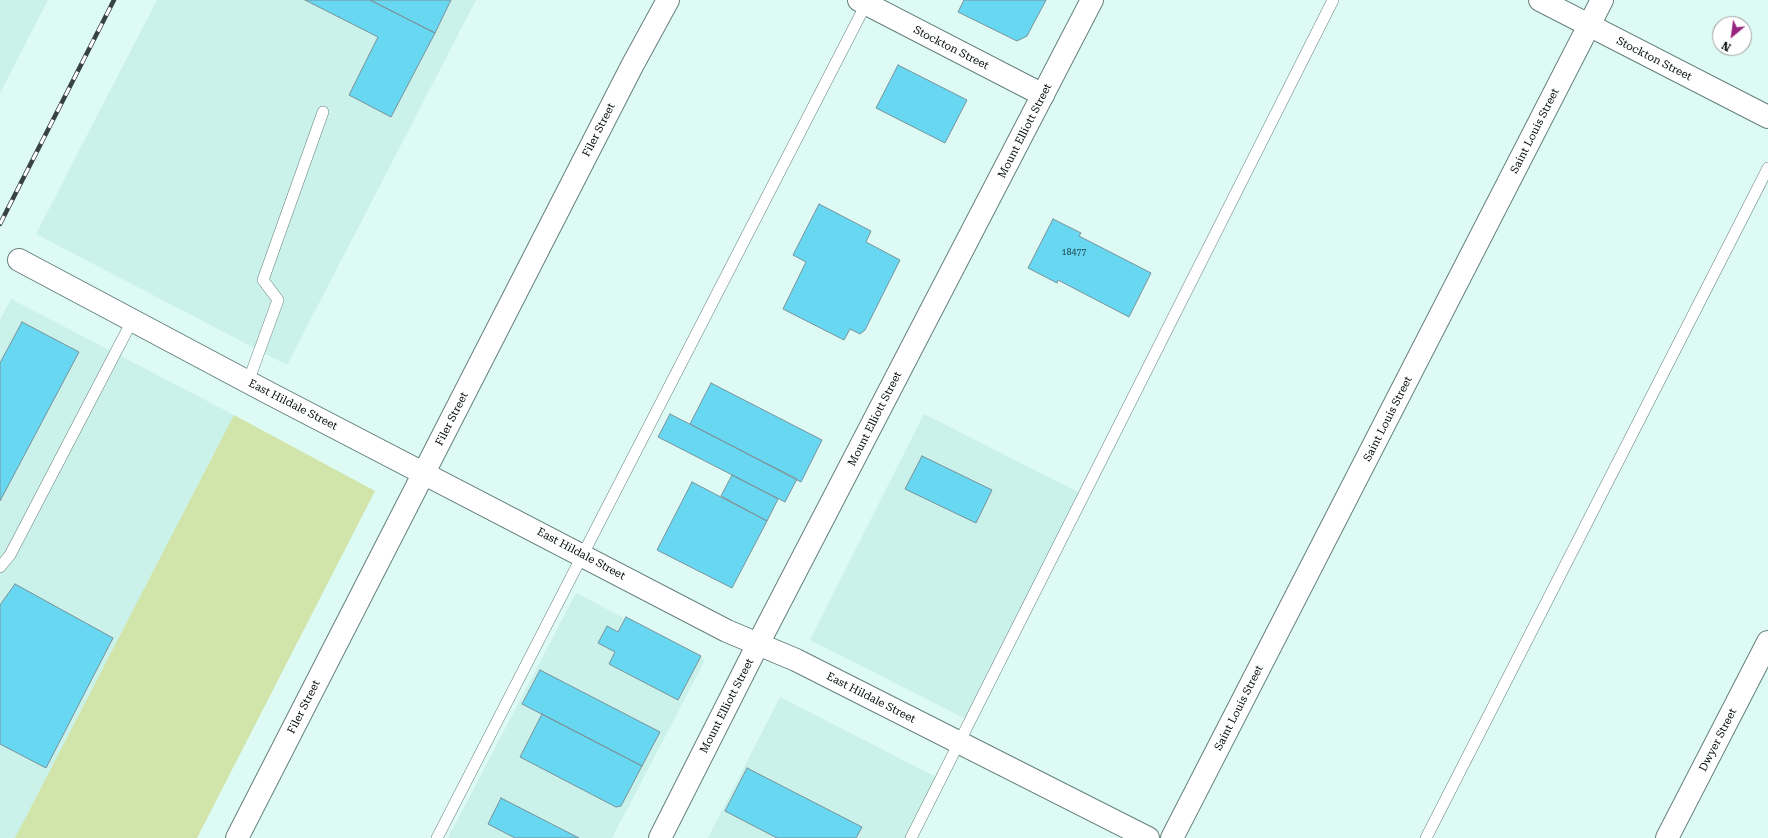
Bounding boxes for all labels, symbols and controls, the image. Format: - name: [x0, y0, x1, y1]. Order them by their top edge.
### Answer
- north arrow: [1712, 16, 1752, 56]
- street label: Stockton Street: [911, 23, 991, 73]
- street label: Stockton Street: [1614, 34, 1694, 84]
- text: N: [1720, 38, 1733, 54]
- street label: Mount Elliott Street: [995, 81, 1055, 181]
- street label: Saint Louis Street: [1508, 86, 1562, 176]
- street label: Filer Street: [580, 101, 618, 159]
- house number: 18477: [1061, 247, 1087, 257]
- street label: Mount Elliott Street: [845, 369, 905, 469]
- street label: Saint Louis Street: [1361, 374, 1415, 464]
- street label: East Hildale Street: [246, 377, 340, 433]
- street label: Filer Street: [433, 390, 471, 448]
- street label: East Hildale Street: [535, 525, 627, 583]
- street label: Mount Elliott Street: [697, 656, 757, 756]
- street label: Saint Louis Street: [1212, 663, 1266, 753]
- street label: East Hildale Street: [824, 670, 918, 726]
- street label: Filer Street: [285, 678, 323, 736]
- street label: Dwyer Street: [1696, 706, 1740, 774]

